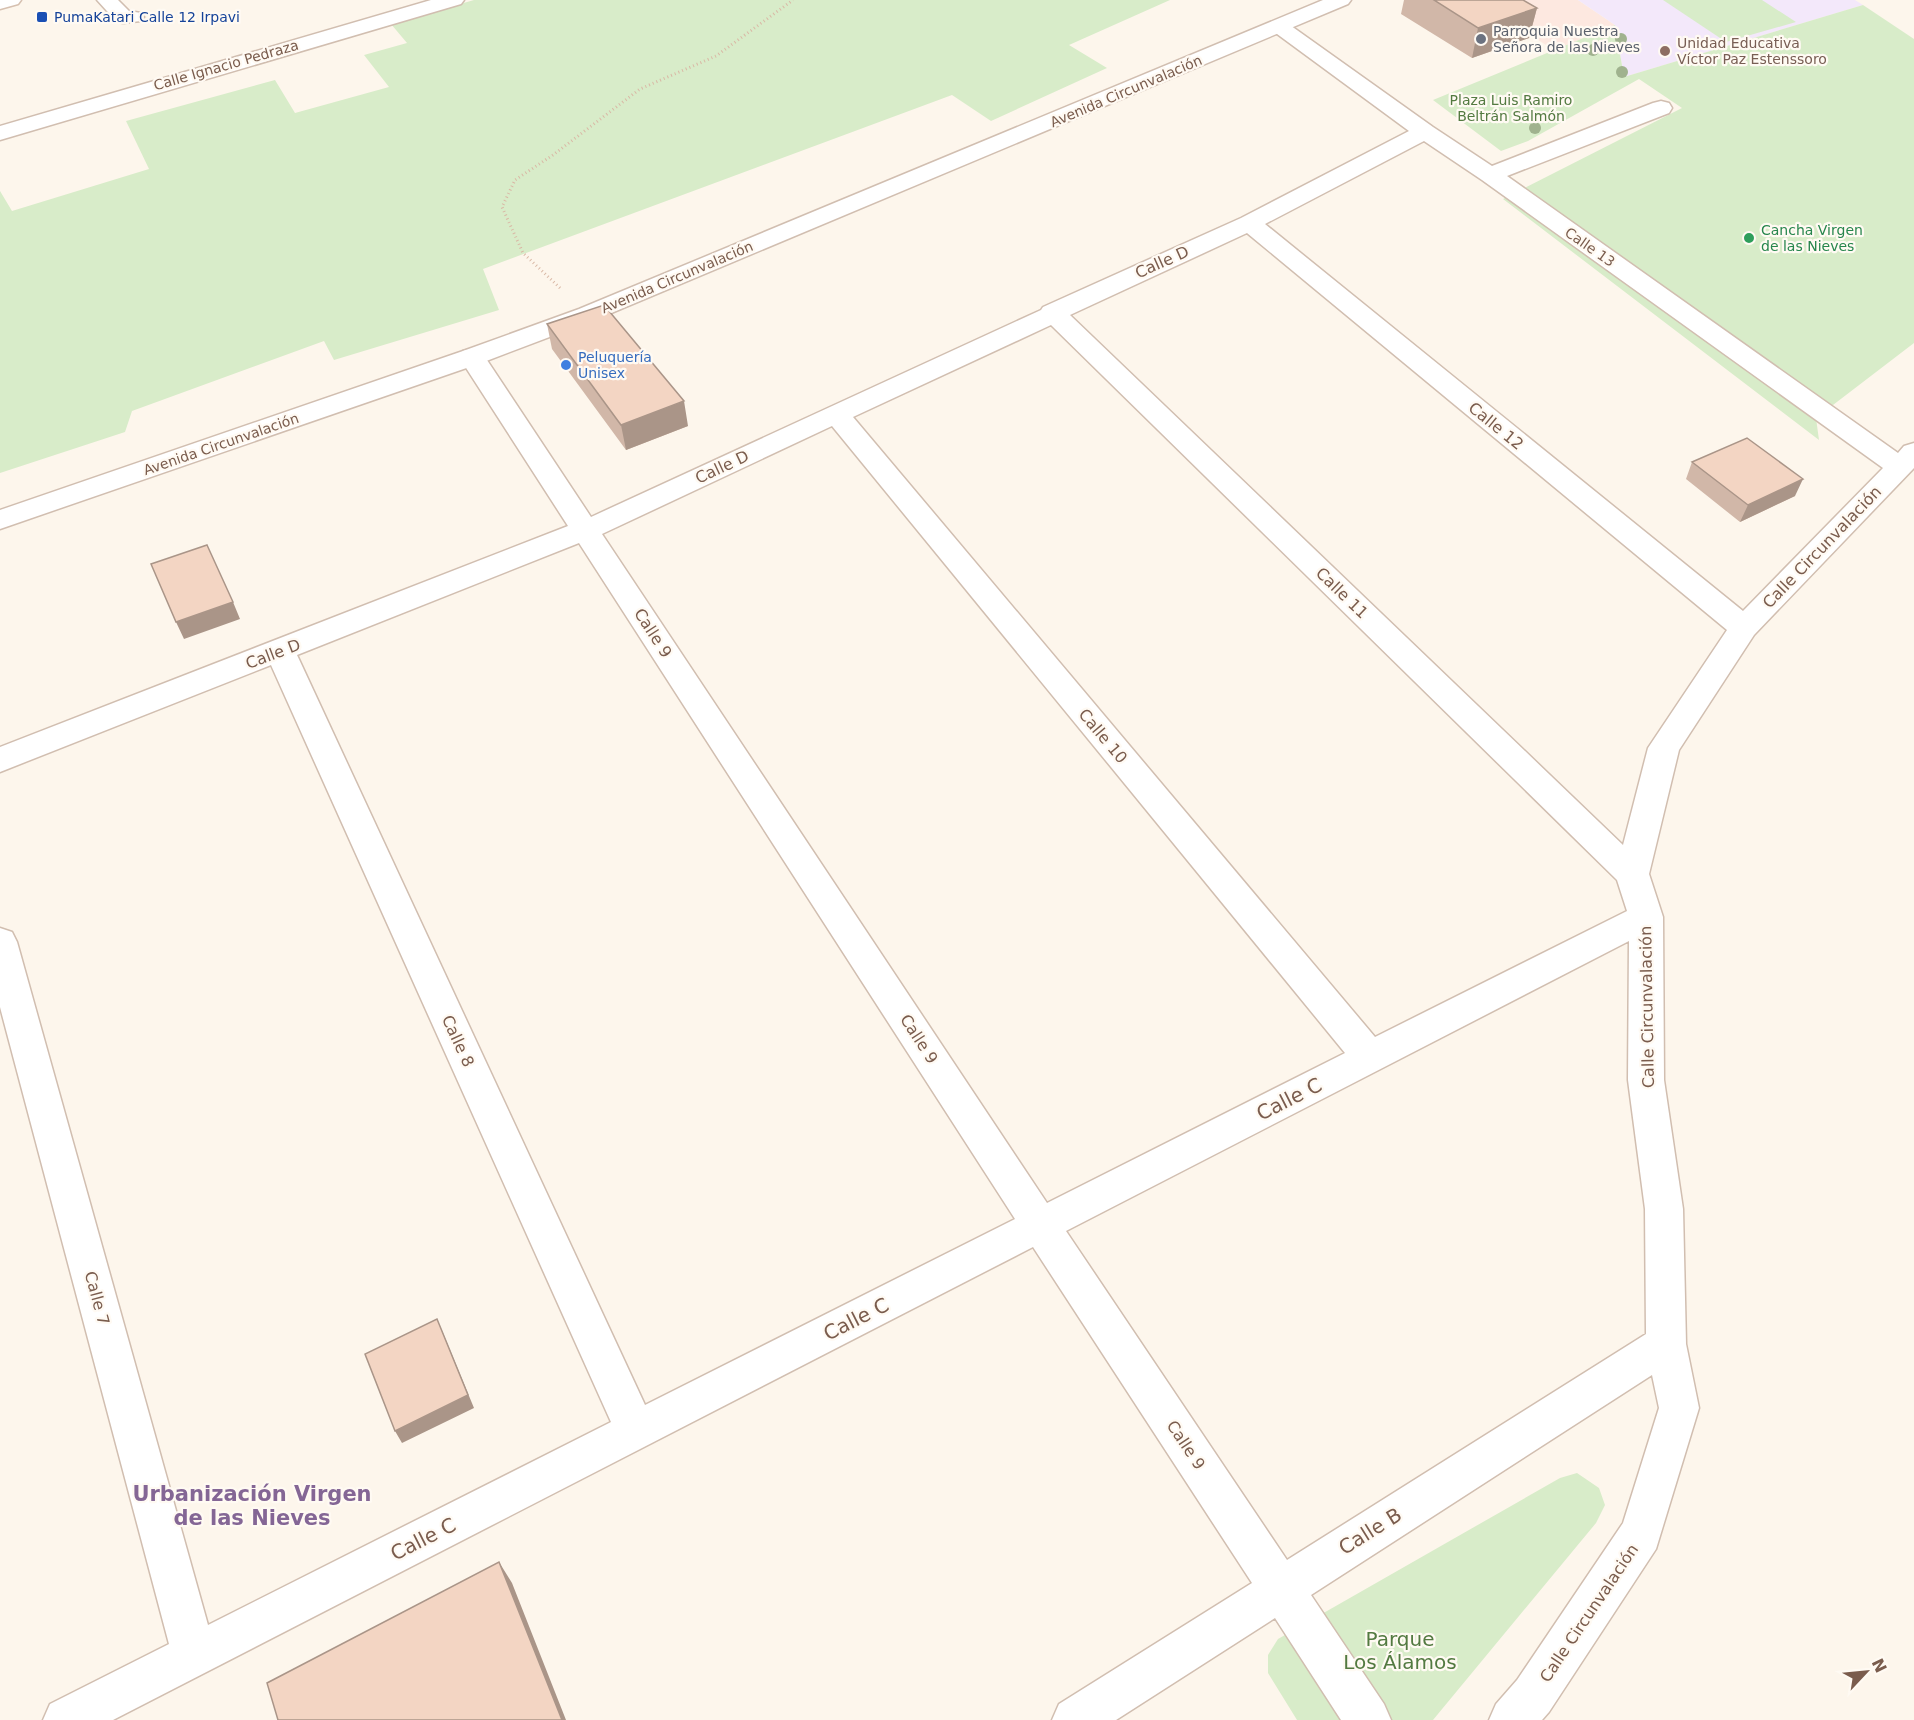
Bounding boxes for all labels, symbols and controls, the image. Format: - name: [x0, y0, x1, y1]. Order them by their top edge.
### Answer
- place label: PumaKatari Calle 12 Irpavi: [54, 9, 240, 25]
- marker: PumaKatari Calle 12 Irpavi: [35, 10, 49, 24]
- place label: Parroquia Nuestra Señora de las Nieves: [1493, 23, 1640, 55]
- marker: Parroquia Nuestra Señora de las Nieves: [1474, 32, 1488, 46]
- place label: Unidad Educativa Víctor Paz Estenssoro: [1677, 35, 1827, 67]
- street label: Calle Ignacio Pedraza: [152, 37, 300, 93]
- marker: Unidad Educativa Víctor Paz Estenssoro: [1658, 44, 1672, 58]
- street label: Avenida Circunvalación: [1048, 52, 1204, 130]
- park label: Plaza Luis Ramiro Beltrán Salmón: [1450, 92, 1572, 124]
- place label: Cancha Virgen de las Nieves: [1761, 222, 1863, 254]
- street label: Calle 13: [1562, 224, 1618, 270]
- marker: Cancha Virgen de las Nieves: [1742, 231, 1756, 245]
- street label: Avenida Circunvalación: [599, 238, 755, 316]
- street label: Calle D: [1132, 242, 1192, 282]
- place label: Peluquería Unisex: [578, 349, 652, 381]
- marker: Peluquería Unisex: [559, 358, 573, 372]
- street label: Calle 12: [1465, 398, 1527, 454]
- street label: Avenida Circunvalación: [141, 410, 301, 478]
- street label: Calle D: [692, 446, 752, 488]
- street label: Calle Circunvalación: [1759, 482, 1885, 612]
- street label: Calle 11: [1312, 564, 1372, 622]
- street label: Calle 9: [630, 605, 676, 661]
- street label: Calle D: [243, 635, 303, 673]
- street label: Calle 10: [1075, 705, 1131, 767]
- street label: Calle Circunvalación: [1636, 926, 1658, 1088]
- street label: Calle 9: [896, 1011, 942, 1067]
- street label: Calle 8: [438, 1012, 478, 1070]
- street label: Calle C: [1252, 1072, 1326, 1126]
- street label: Calle 7: [81, 1269, 113, 1327]
- street label: Calle C: [819, 1292, 893, 1346]
- street label: Calle 9: [1163, 1417, 1209, 1473]
- district label: Urbanización Virgen de las Nieves: [132, 1482, 372, 1530]
- street label: Calle B: [1334, 1502, 1406, 1560]
- street label: Calle C: [386, 1512, 460, 1566]
- street label: Calle Circunvalación: [1536, 1540, 1642, 1686]
- park label: Parque Los Álamos: [1343, 1627, 1457, 1674]
- north arrow: [1836, 1642, 1896, 1702]
- text: N: [1868, 1655, 1891, 1676]

